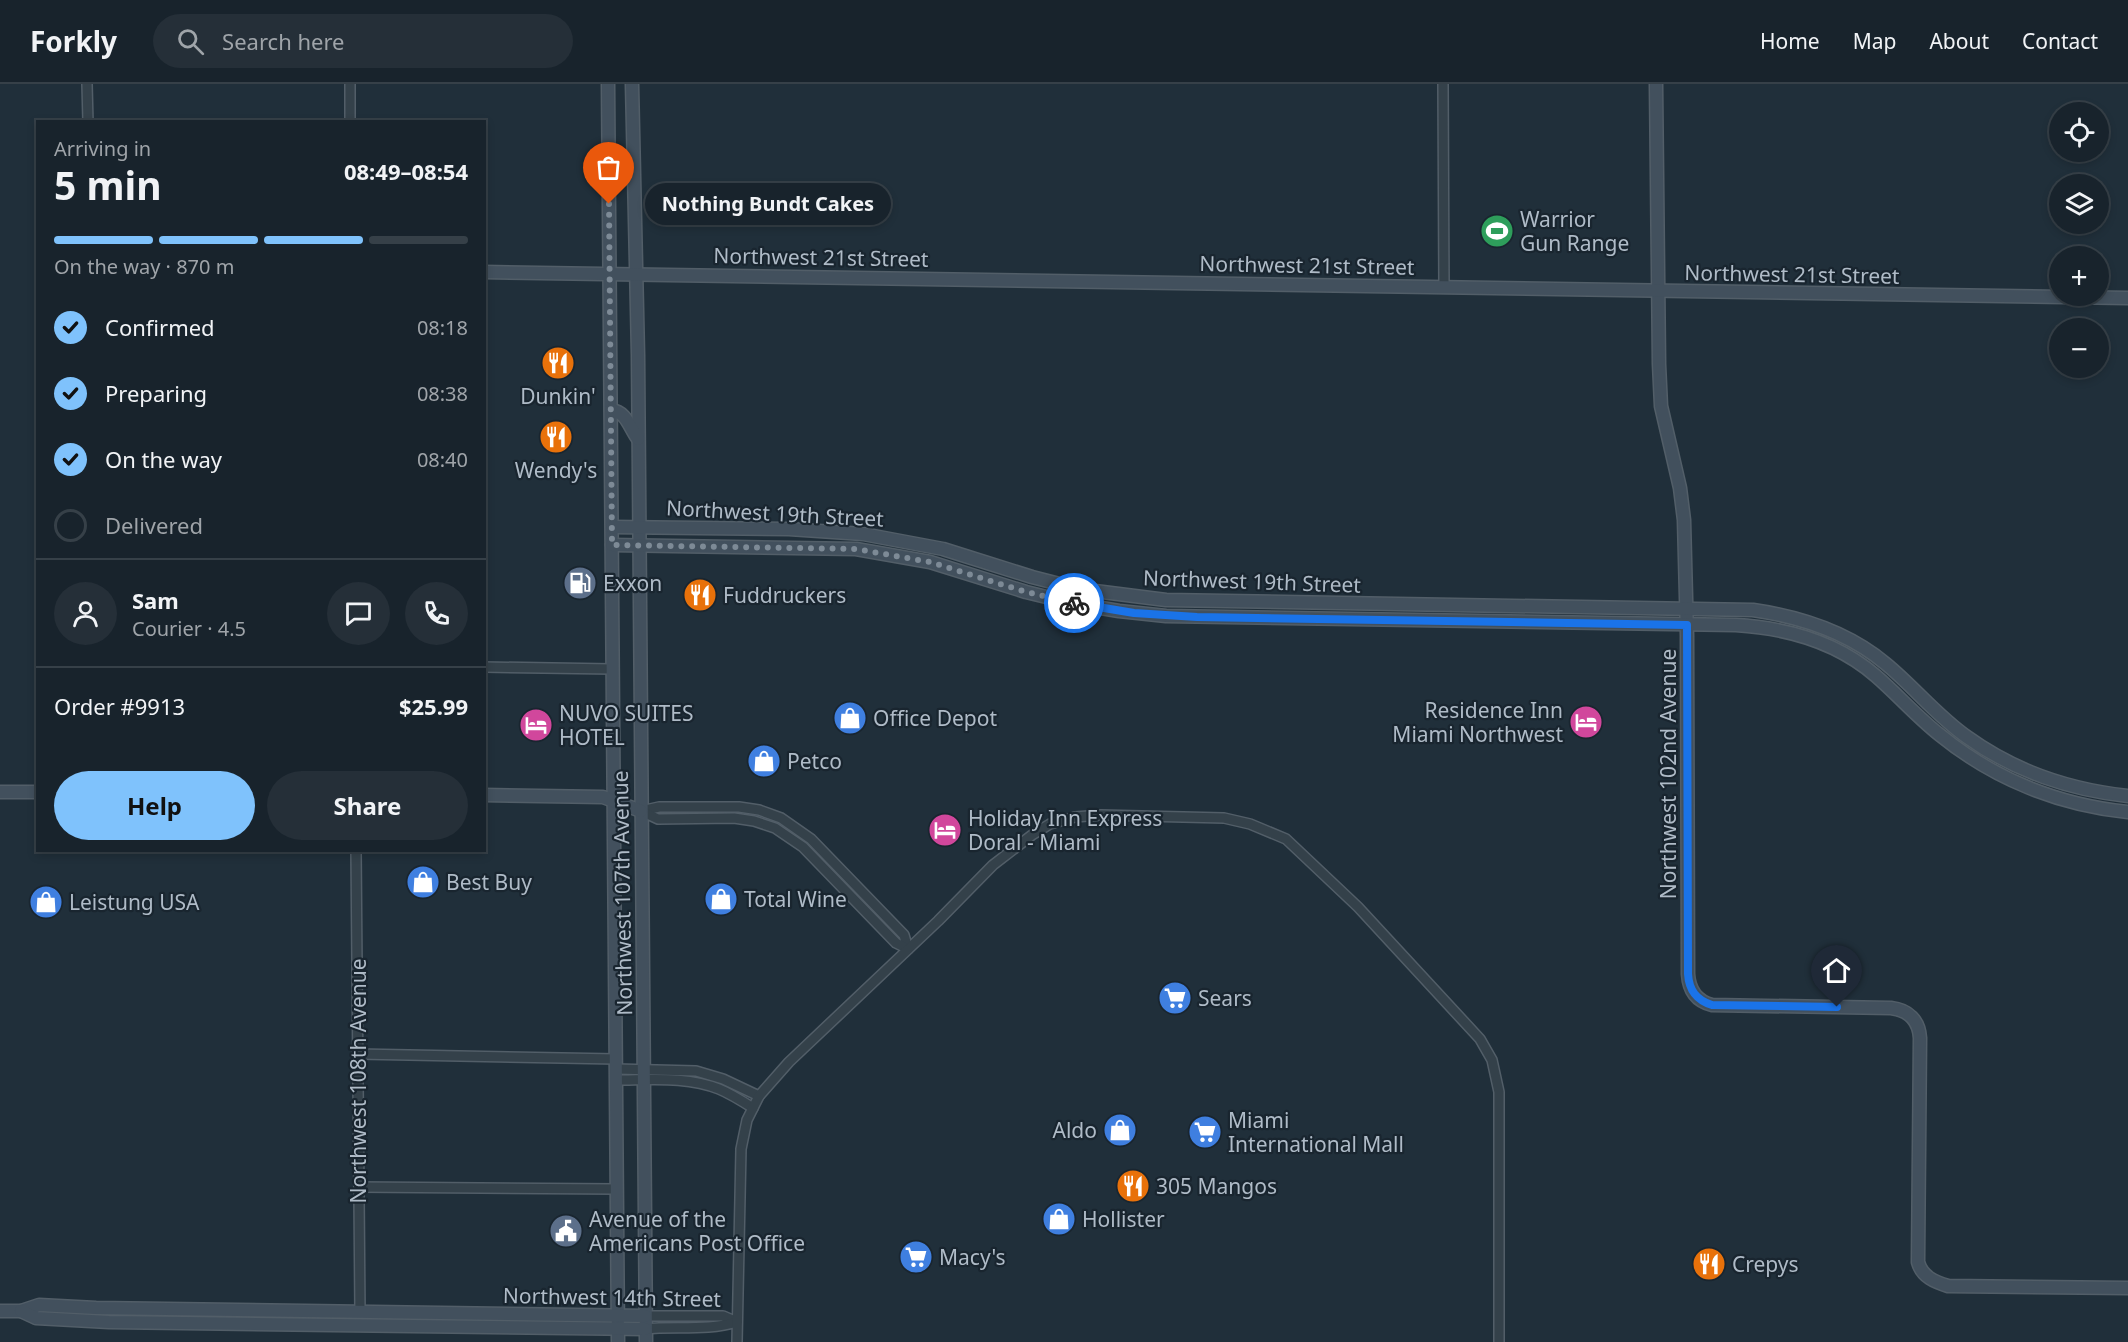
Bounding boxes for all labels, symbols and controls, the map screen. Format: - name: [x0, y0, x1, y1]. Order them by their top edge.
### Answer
- search box: [153, 14, 573, 68]
- text: Forkly: [30, 22, 117, 60]
- icon: search: [174, 25, 207, 58]
- text: Search here: [222, 26, 345, 56]
- text: Home: [1760, 27, 1820, 55]
- text: Map: [1853, 27, 1896, 55]
- text: About: [1929, 27, 1989, 55]
- text: Contact: [2022, 27, 2098, 55]
- map controls: [2049, 102, 2109, 378]
- button: locate: [2049, 102, 2109, 162]
- text: Arriving in: [54, 135, 151, 162]
- pin: [583, 142, 634, 204]
- icon: bag: [592, 151, 625, 184]
- text: 08:49–08:54: [344, 156, 468, 186]
- text: 5 min: [54, 158, 161, 211]
- button: layers: [2049, 174, 2109, 234]
- callout: Nothing Bundt Cakes: [645, 183, 891, 225]
- text: Nothing Bundt Cakes: [662, 190, 874, 217]
- place label: Warrior Gun Range: [1520, 205, 1629, 257]
- sports icon: Warrior Gun Range: [1479, 213, 1515, 249]
- street label: Northwest 21st Street: [713, 241, 929, 273]
- button: +: [2049, 246, 2109, 306]
- street label: Northwest 21st Street: [1199, 249, 1415, 281]
- text: On the way · 870 m: [54, 253, 234, 280]
- street label: Northwest 21st Street: [1684, 258, 1900, 290]
- icon: check: [54, 311, 87, 344]
- text: Confirmed: [105, 312, 215, 342]
- text: 08:18: [417, 314, 468, 341]
- button: −: [2049, 318, 2109, 378]
- restaurant icon: Dunkin': [540, 345, 576, 381]
- icon: check: [54, 377, 87, 410]
- text: Preparing: [105, 378, 207, 408]
- text: 08:38: [417, 380, 468, 407]
- place label: Dunkin': [520, 382, 596, 410]
- restaurant icon: Wendy's: [538, 419, 574, 455]
- icon: check: [54, 443, 87, 476]
- text: On the way: [105, 444, 222, 474]
- text: 08:40: [417, 446, 468, 473]
- place label: Wendy's: [515, 456, 597, 484]
- street label: Northwest 19th Street: [665, 493, 885, 533]
- text: Delivered: [105, 510, 203, 540]
- street label: Northwest 19th Street: [1143, 563, 1362, 599]
- fuel station icon: Exxon: [562, 565, 598, 601]
- place label: Exxon: [603, 569, 662, 597]
- courier: [1044, 573, 1104, 633]
- restaurant icon: Fuddruckers: [682, 577, 718, 613]
- place label: Fuddruckers: [723, 581, 846, 609]
- button: person: [54, 582, 117, 645]
- button: chat: [327, 582, 390, 645]
- button: phone: [405, 582, 468, 645]
- text: Sam: [132, 585, 179, 615]
- icon: bike: [1058, 587, 1091, 620]
- text: Courier · 4.5: [132, 615, 246, 642]
- street label: Northwest 102nd Avenue: [1654, 649, 1682, 899]
- text: Order #9913: [54, 691, 185, 721]
- text: $25.99: [399, 691, 468, 721]
- place label: Residence Inn Miami Northwest: [1392, 696, 1563, 748]
- place label: NUVO SUITES HOTEL: [559, 699, 693, 751]
- shop icon: Office Depot: [832, 700, 868, 736]
- place label: Office Depot: [873, 704, 997, 732]
- hotel icon: Residence Inn Miami Northwest: [1568, 704, 1604, 740]
- hotel icon: NUVO SUITES HOTEL: [518, 707, 554, 743]
- shop icon: Petco: [746, 743, 782, 779]
- place label: Petco: [787, 747, 842, 775]
- street label: Northwest 107th Avenue: [606, 770, 638, 1016]
- button: Help: [54, 771, 255, 840]
- button: Share: [267, 771, 468, 840]
- place label: Holiday Inn Express Doral - Miami: [968, 804, 1162, 856]
- hotel icon: Holiday Inn Express Doral - Miami: [927, 812, 963, 848]
- shop icon: Best Buy: [405, 864, 441, 900]
- place label: Best Buy: [446, 868, 532, 896]
- shop icon: Total Wine: [703, 881, 739, 917]
- shop icon: Leistung USA: [28, 884, 64, 920]
- place label: Total Wine: [744, 885, 847, 913]
- place label: Leistung USA: [69, 888, 200, 916]
- pin: [1811, 945, 1862, 1007]
- icon: home: [1820, 954, 1853, 987]
- street label: Northwest 108th Avenue: [344, 958, 372, 1204]
- supermarket icon: Sears: [1157, 980, 1193, 1016]
- place label: Sears: [1198, 984, 1252, 1012]
- place label: Miami International Mall: [1228, 1106, 1404, 1158]
- shop icon: Aldo: [1102, 1112, 1138, 1148]
- supermarket icon: Miami International Mall: [1187, 1114, 1223, 1150]
- place label: Aldo: [1053, 1116, 1097, 1144]
- restaurant icon: 305 Mangos: [1115, 1168, 1151, 1204]
- place label: 305 Mangos: [1156, 1172, 1277, 1200]
- shop icon: Hollister: [1041, 1201, 1077, 1237]
- place label: Avenue of the Americans Post Office: [589, 1205, 805, 1257]
- place label: Hollister: [1082, 1205, 1165, 1233]
- public building icon: Avenue of the Americans Post Office: [548, 1213, 584, 1249]
- supermarket icon: Macy's: [898, 1239, 934, 1275]
- place label: Macy's: [939, 1243, 1006, 1271]
- restaurant icon: Crepys: [1691, 1246, 1727, 1282]
- place label: Crepys: [1732, 1250, 1799, 1278]
- street label: Northwest 14th Street: [503, 1281, 722, 1313]

